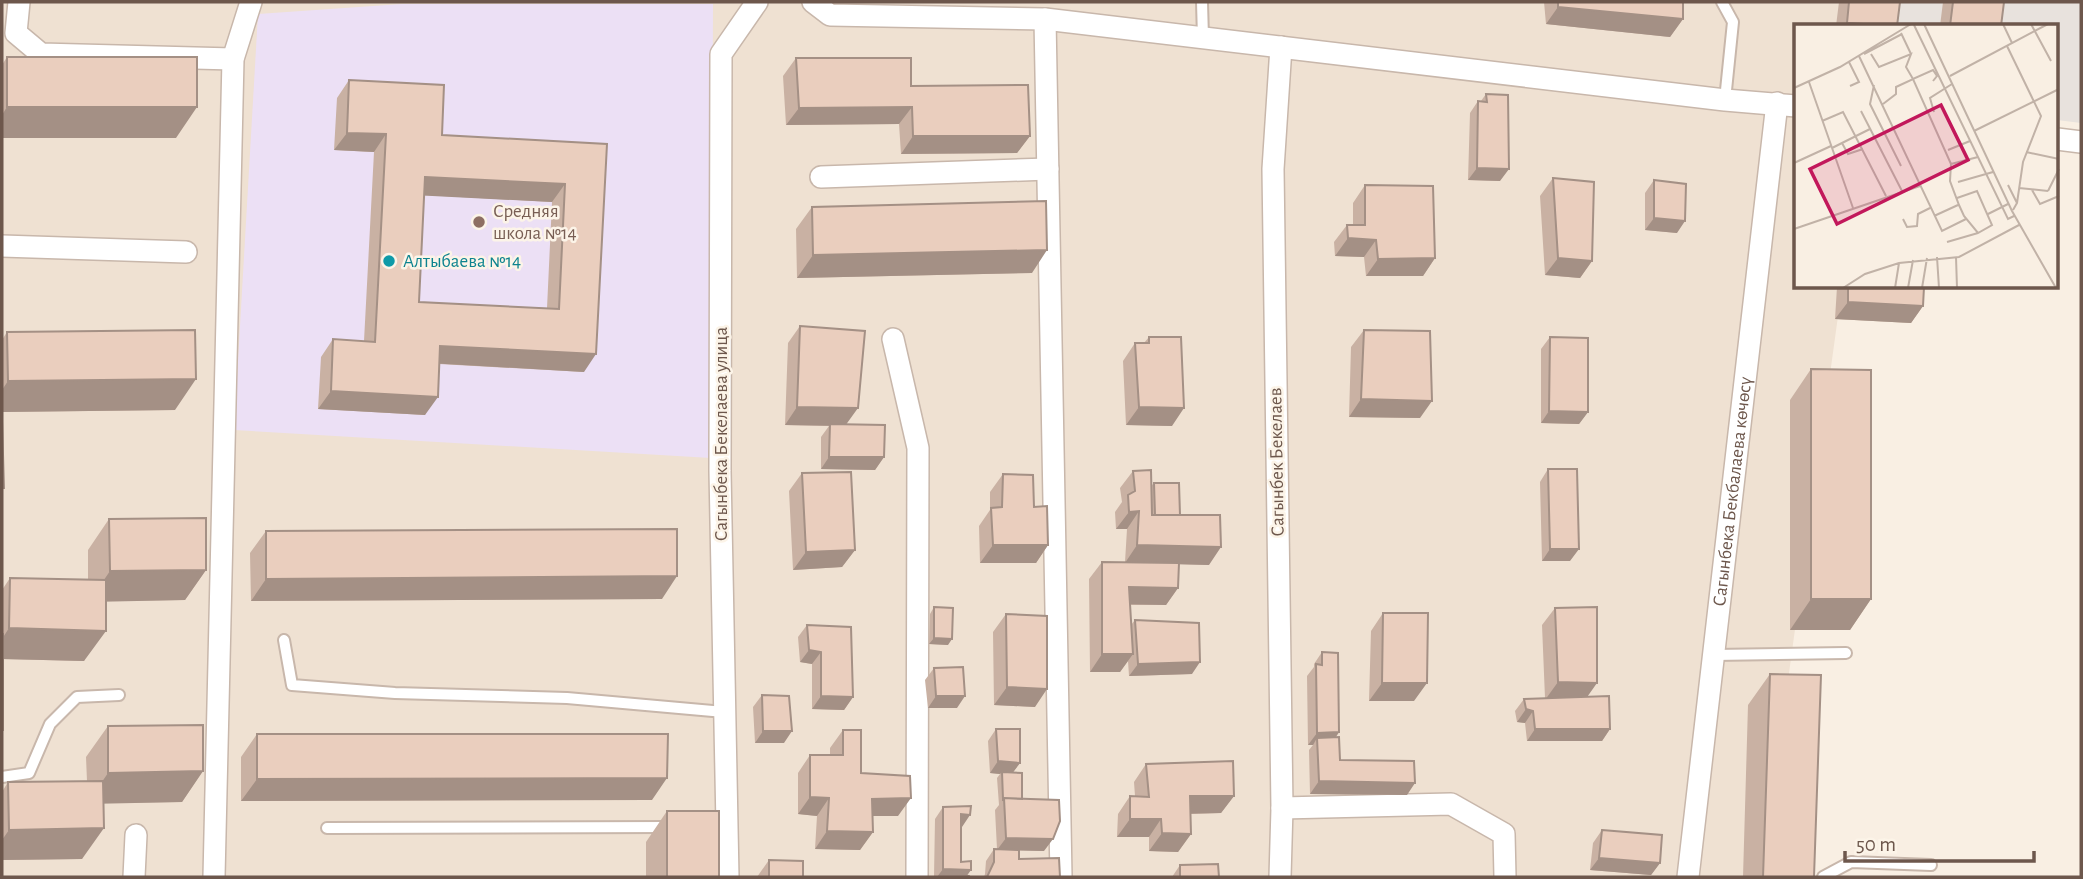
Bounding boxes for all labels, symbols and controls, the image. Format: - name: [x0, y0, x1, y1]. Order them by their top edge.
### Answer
- inset map: [1794, 24, 2058, 289]
- place label: Средняя школа №14: [493, 202, 577, 243]
- marker: Средняя школа №14: [471, 214, 487, 230]
- place label: Алтыбаева №14: [403, 252, 521, 271]
- marker: Алтыбаева №14: [381, 253, 397, 269]
- street label: Сагынбека Бекелаева улица: [712, 326, 731, 541]
- street label: Сагынбека Бекбалаева көчөсү: [1710, 376, 1755, 607]
- street label: Сагынбек Бекелаев: [1266, 387, 1288, 537]
- scale bar: [1845, 820, 2034, 864]
- text: 50 m: [1856, 834, 1896, 855]

